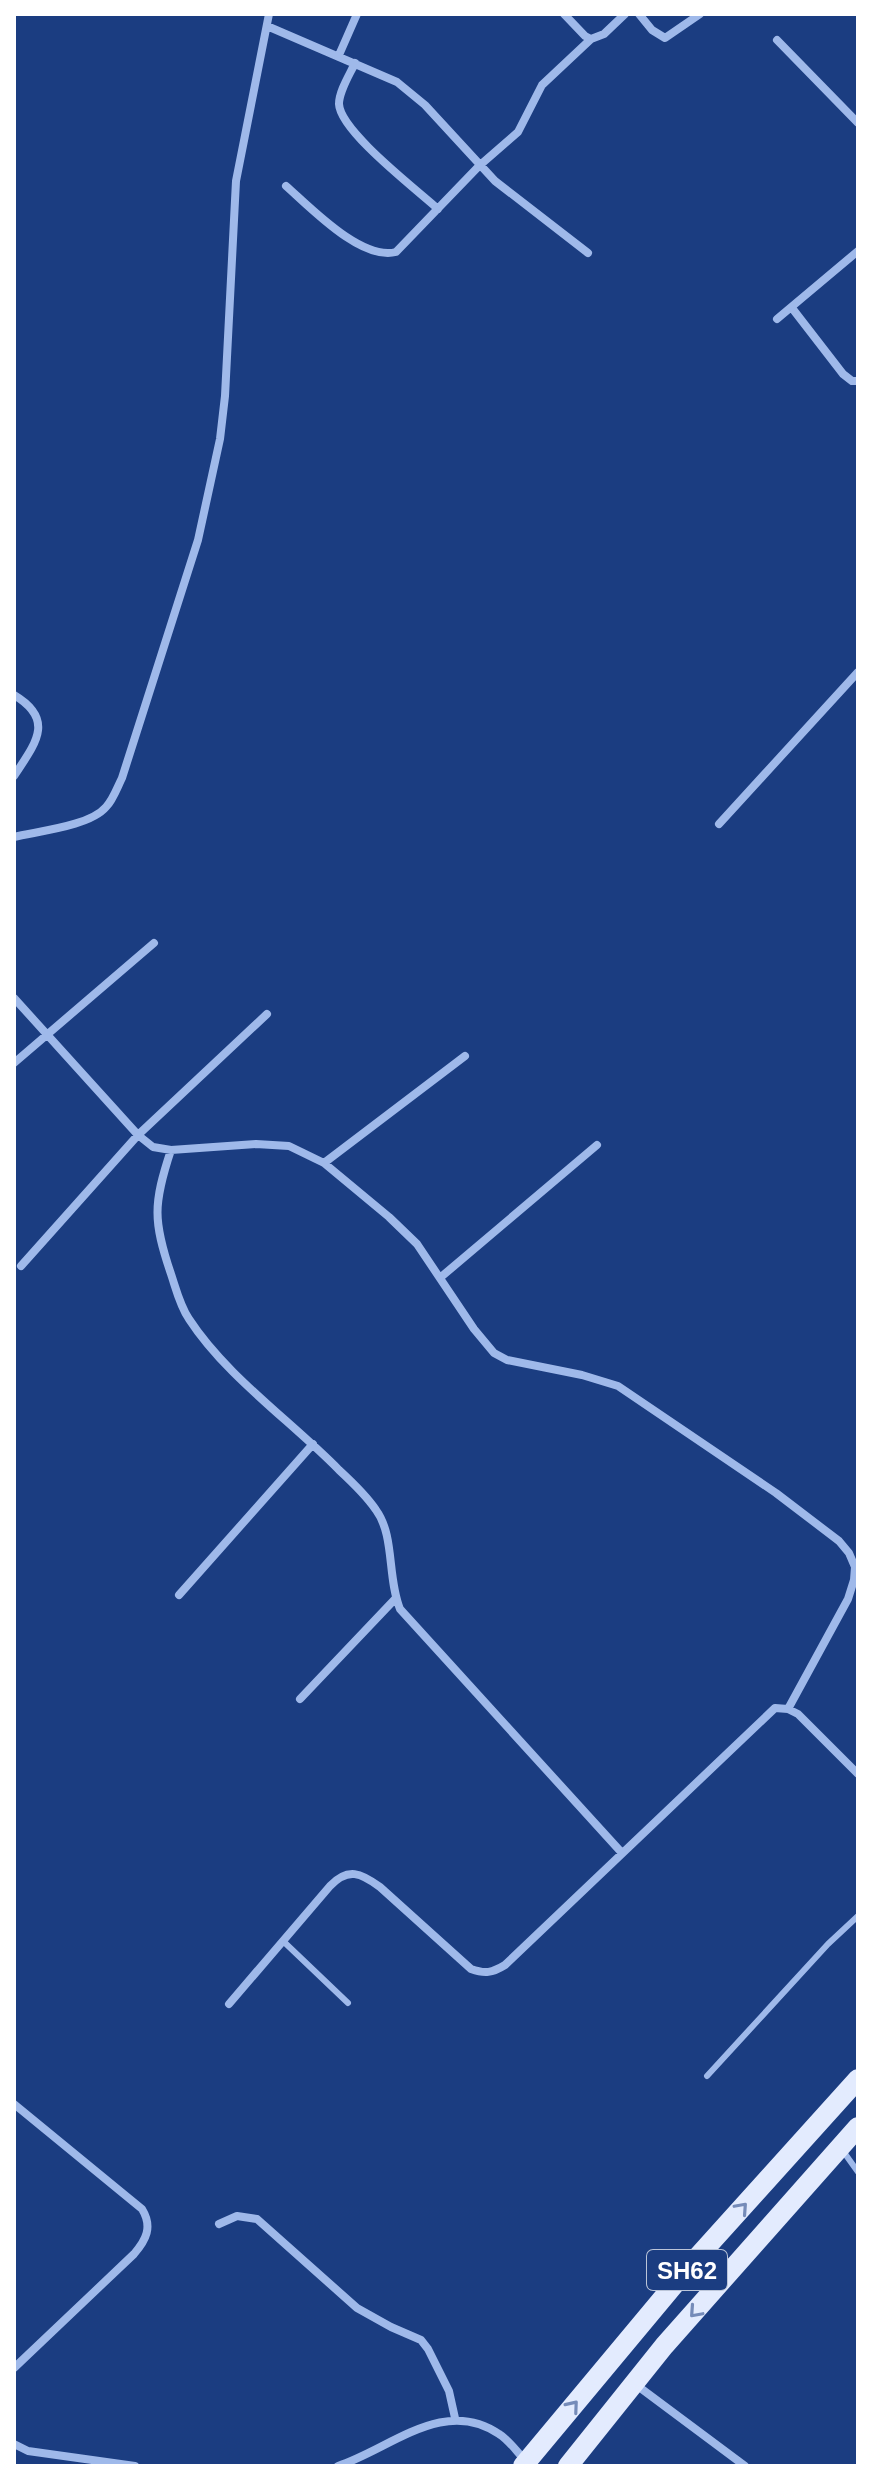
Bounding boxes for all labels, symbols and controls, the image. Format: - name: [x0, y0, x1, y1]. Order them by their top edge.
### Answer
- one-way arrow: [732, 2203, 746, 2218]
- road number: SH62: [647, 2250, 727, 2290]
- one-way arrow: [690, 2302, 705, 2317]
- one-way arrow: [563, 2401, 578, 2416]

